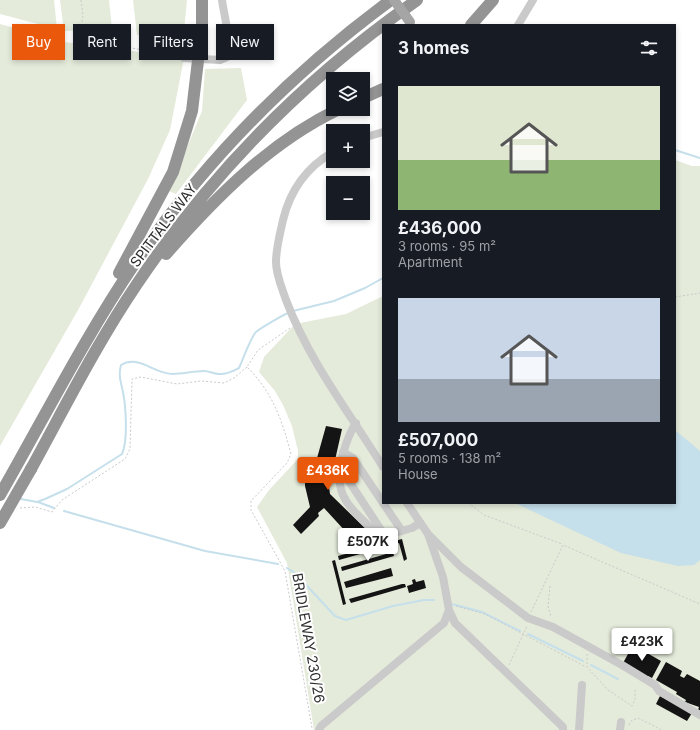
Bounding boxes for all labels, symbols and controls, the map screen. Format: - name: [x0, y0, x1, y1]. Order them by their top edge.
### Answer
- chip: Buy: [12, 24, 65, 60]
- chip: Rent: [73, 24, 131, 60]
- chip: Filters: [139, 24, 208, 60]
- chip: New: [216, 24, 274, 60]
- icon: filters: [638, 37, 660, 59]
- text: 3 homes: [398, 38, 469, 58]
- map controls: [326, 72, 370, 220]
- button: layers: [326, 72, 370, 116]
- icon: home: [493, 112, 565, 184]
- button: +: [326, 124, 370, 168]
- button: −: [326, 176, 370, 220]
- street label: SPITTALS WAY: [126, 179, 200, 270]
- text: £436,000: [398, 218, 481, 238]
- text: 3 rooms · 95 m²: [398, 238, 496, 254]
- text: Apartment: [398, 254, 463, 270]
- icon: home: [493, 324, 565, 396]
- text: £507,000: [398, 430, 478, 450]
- text: 5 rooms · 138 m²: [398, 450, 501, 466]
- pin: £436K: [300, 457, 356, 491]
- text: £436K: [306, 462, 350, 478]
- text: House: [398, 466, 438, 482]
- pin: £507K: [340, 528, 396, 562]
- text: £507K: [347, 533, 389, 549]
- street label: BRIDLEWAY 230/26: [289, 572, 329, 704]
- pin: £423K: [614, 628, 670, 662]
- text: £423K: [620, 633, 664, 649]

